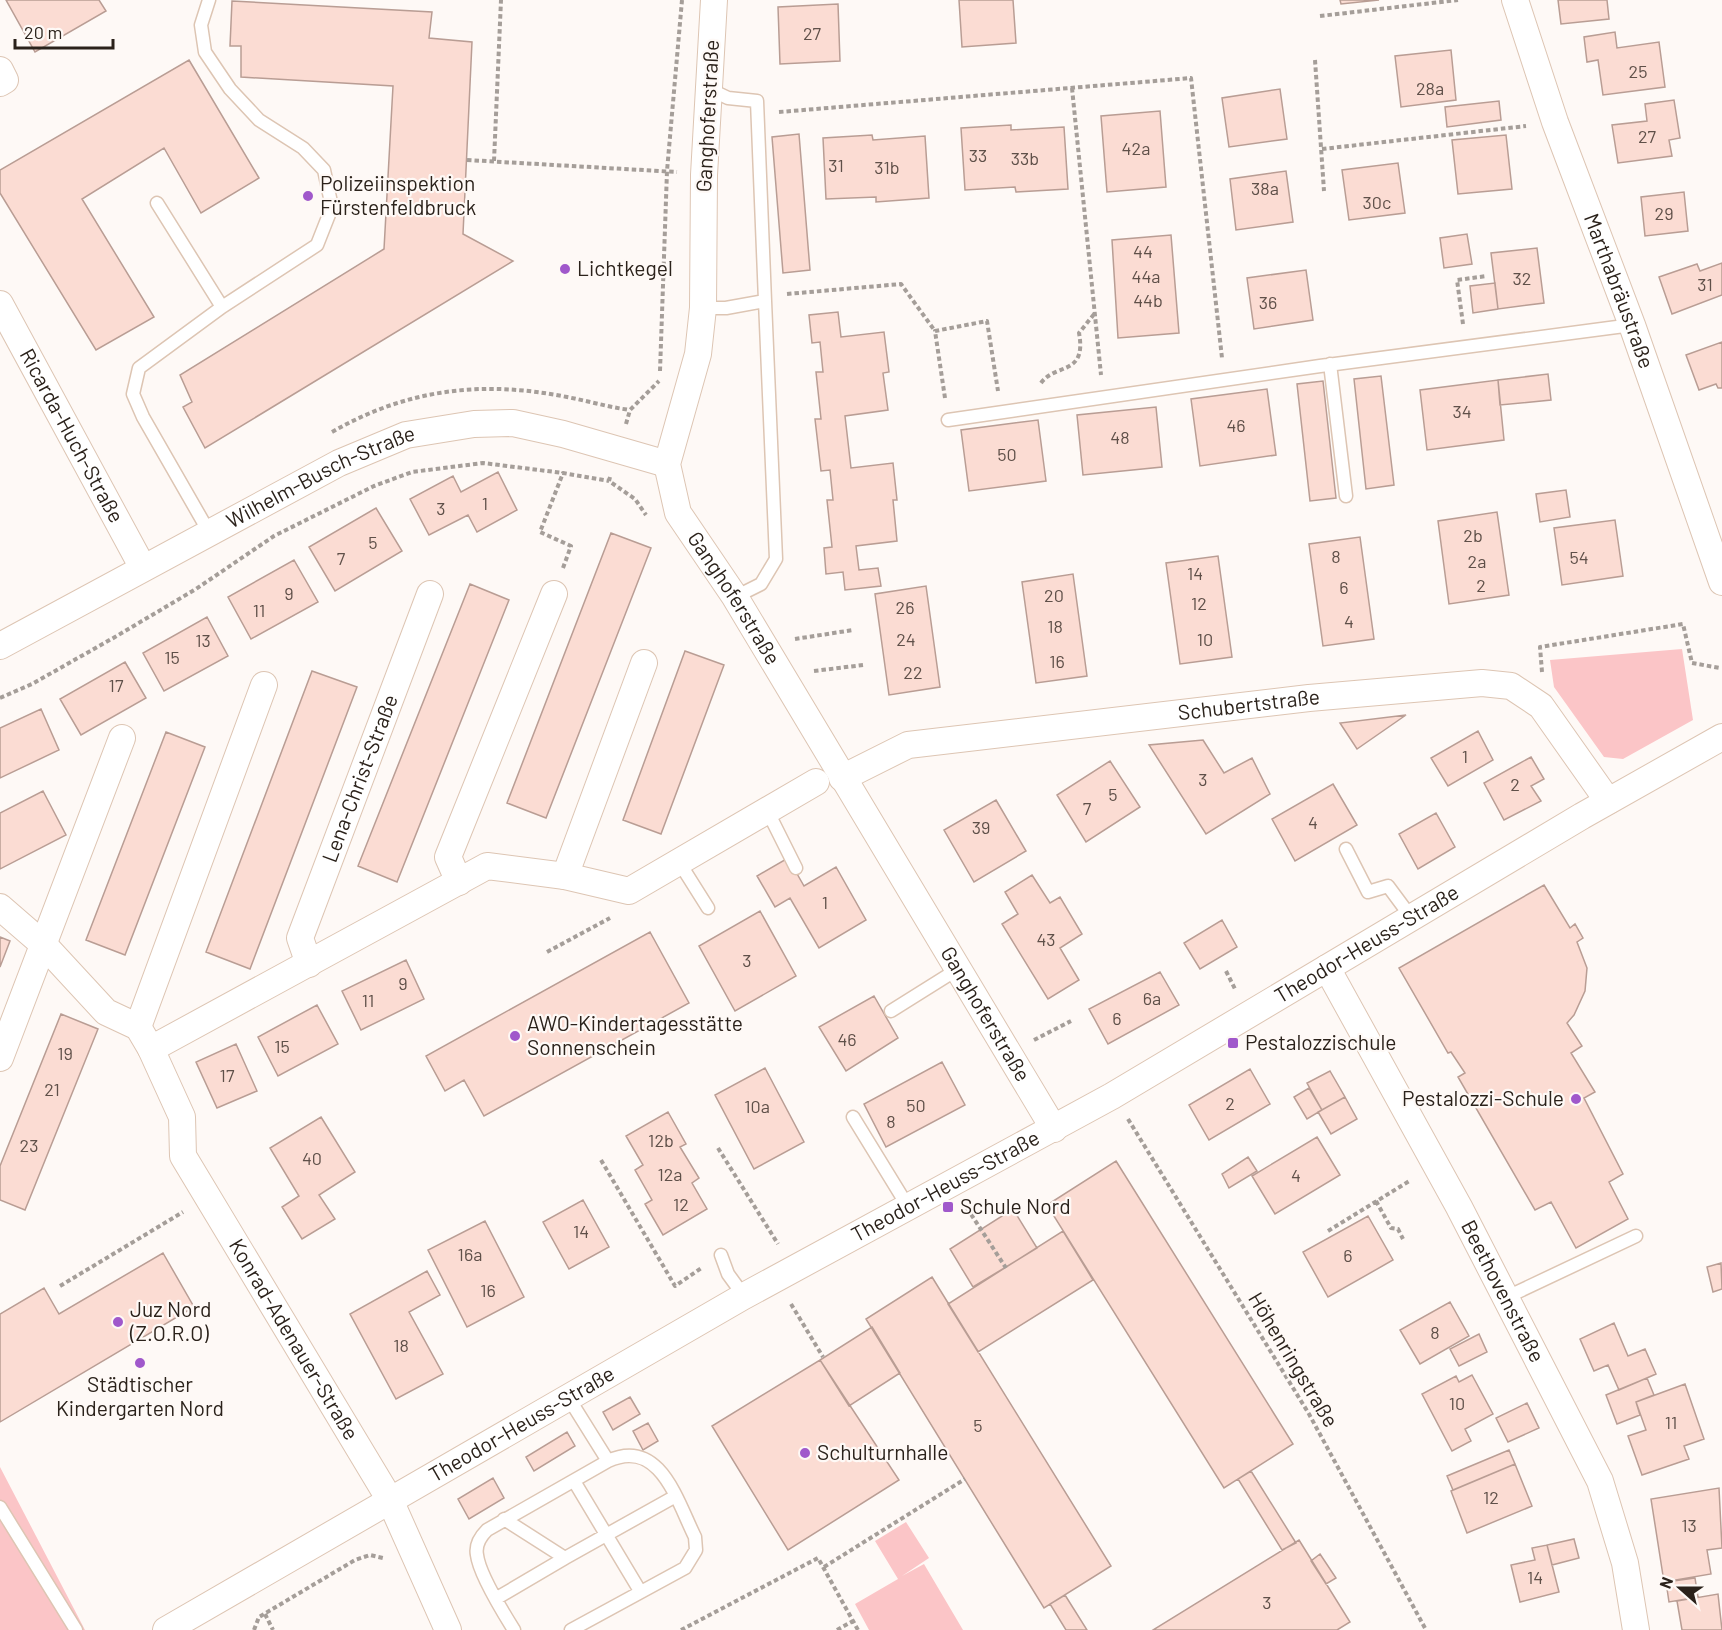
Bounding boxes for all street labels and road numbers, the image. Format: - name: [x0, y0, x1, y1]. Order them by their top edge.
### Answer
- street label: Ganghoferstraße: [690, 39, 723, 193]
- street label: Marthabräustraße: [1580, 209, 1660, 371]
- street label: Ricarda-Huch-Straße: [15, 344, 130, 527]
- street label: Wilhelm-Busch-Straße: [222, 420, 416, 532]
- street label: Ganghoferstraße: [683, 526, 787, 669]
- street label: Schubertstraße: [1176, 683, 1321, 724]
- street label: Lena-Christ-Straße: [316, 691, 402, 865]
- street label: Theodor-Heuss-Straße: [1269, 878, 1463, 1007]
- street label: Ganghoferstraße: [936, 941, 1036, 1085]
- street label: Theodor-Heuss-Straße: [847, 1124, 1043, 1246]
- street label: Beethovenstraße: [1457, 1215, 1551, 1366]
- street label: Konrad-Adenauer-Straße: [225, 1234, 365, 1444]
- street label: Höhenringstraße: [1244, 1287, 1344, 1431]
- street label: Theodor-Heuss-Straße: [424, 1360, 618, 1486]

